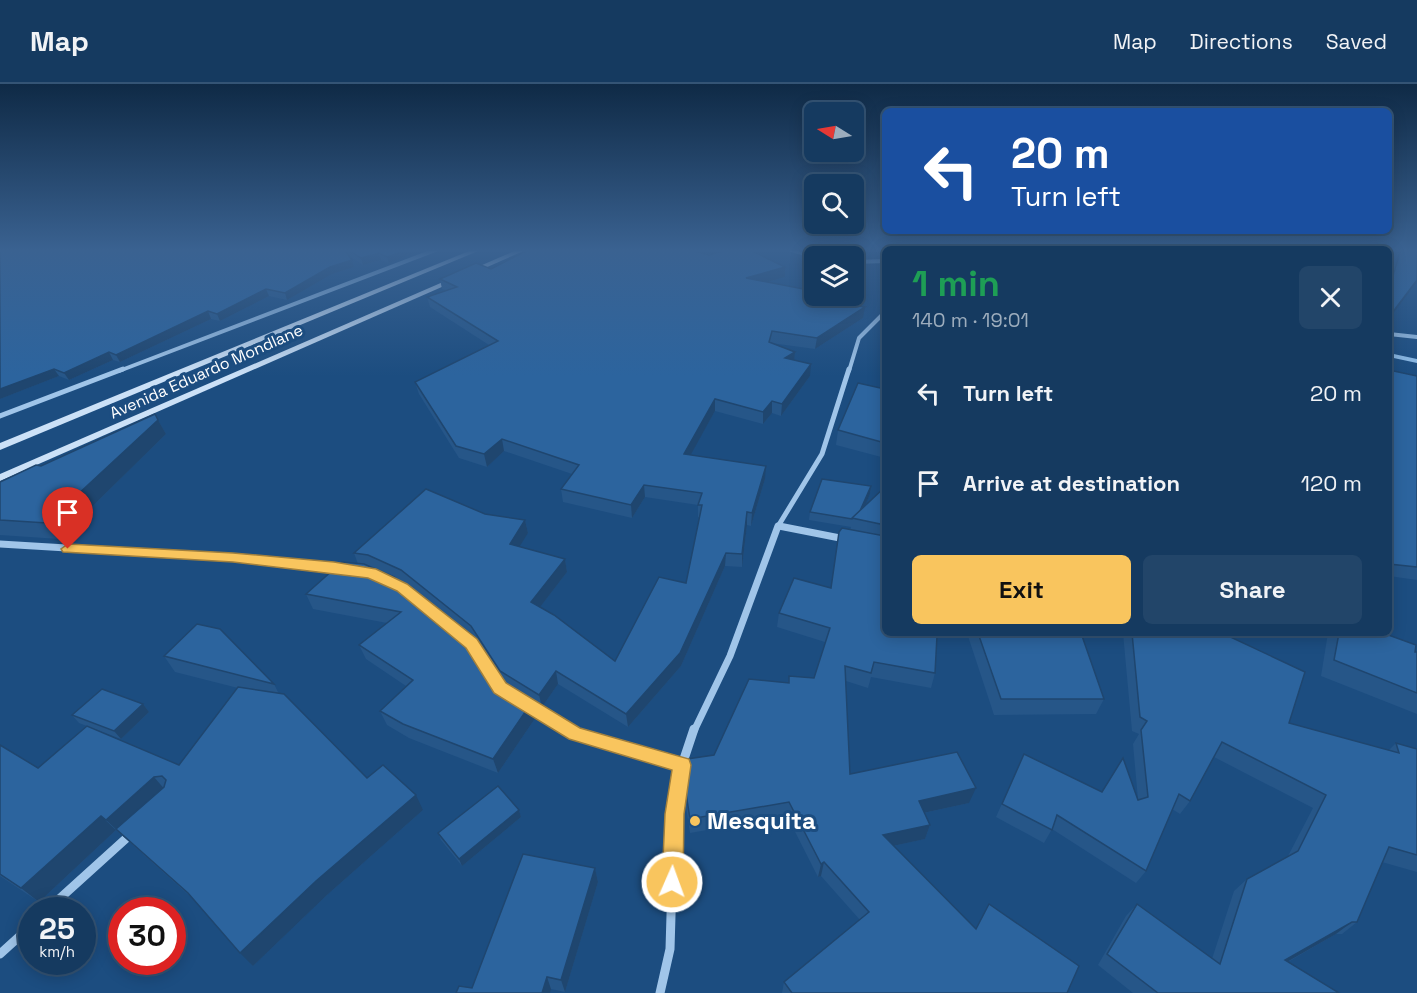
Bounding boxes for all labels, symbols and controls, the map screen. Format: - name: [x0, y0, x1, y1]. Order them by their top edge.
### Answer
- text: Map: [30, 23, 89, 59]
- text: Map: [1113, 28, 1157, 55]
- text: Directions: [1190, 28, 1293, 55]
- text: Saved: [1326, 28, 1387, 55]
- north arrow: [804, 102, 864, 162]
- map controls: [804, 102, 864, 306]
- text: 20 m: [1011, 127, 1110, 180]
- icon: left: [912, 132, 990, 210]
- button: search: [804, 174, 864, 234]
- text: Turn left: [1011, 179, 1121, 214]
- button: layers: [804, 246, 864, 306]
- text: 1 min: [912, 261, 1000, 307]
- button: close: [1299, 266, 1362, 329]
- text: 140 m · 19:01: [912, 307, 1029, 333]
- street label: Avenida Eduardo Mondlane: [106, 319, 306, 424]
- icon: left: [912, 377, 945, 410]
- text: Turn left: [963, 379, 1053, 407]
- text: 20 m: [1310, 379, 1362, 407]
- icon: arrive: [912, 467, 945, 500]
- text: Arrive at destination: [963, 469, 1180, 497]
- text: 120 m: [1301, 469, 1362, 497]
- pin: [42, 487, 93, 549]
- icon: arrive: [51, 496, 84, 529]
- button: Exit: [912, 555, 1131, 624]
- button: Share: [1143, 555, 1362, 624]
- place label: Mesquita: [707, 805, 816, 836]
- marker: Mesquita: [688, 814, 702, 828]
- position arrow: [640, 850, 704, 914]
- speed limit sign: 30: [108, 897, 186, 975]
- text: 25: [39, 909, 75, 948]
- text: km/h: [39, 942, 75, 961]

